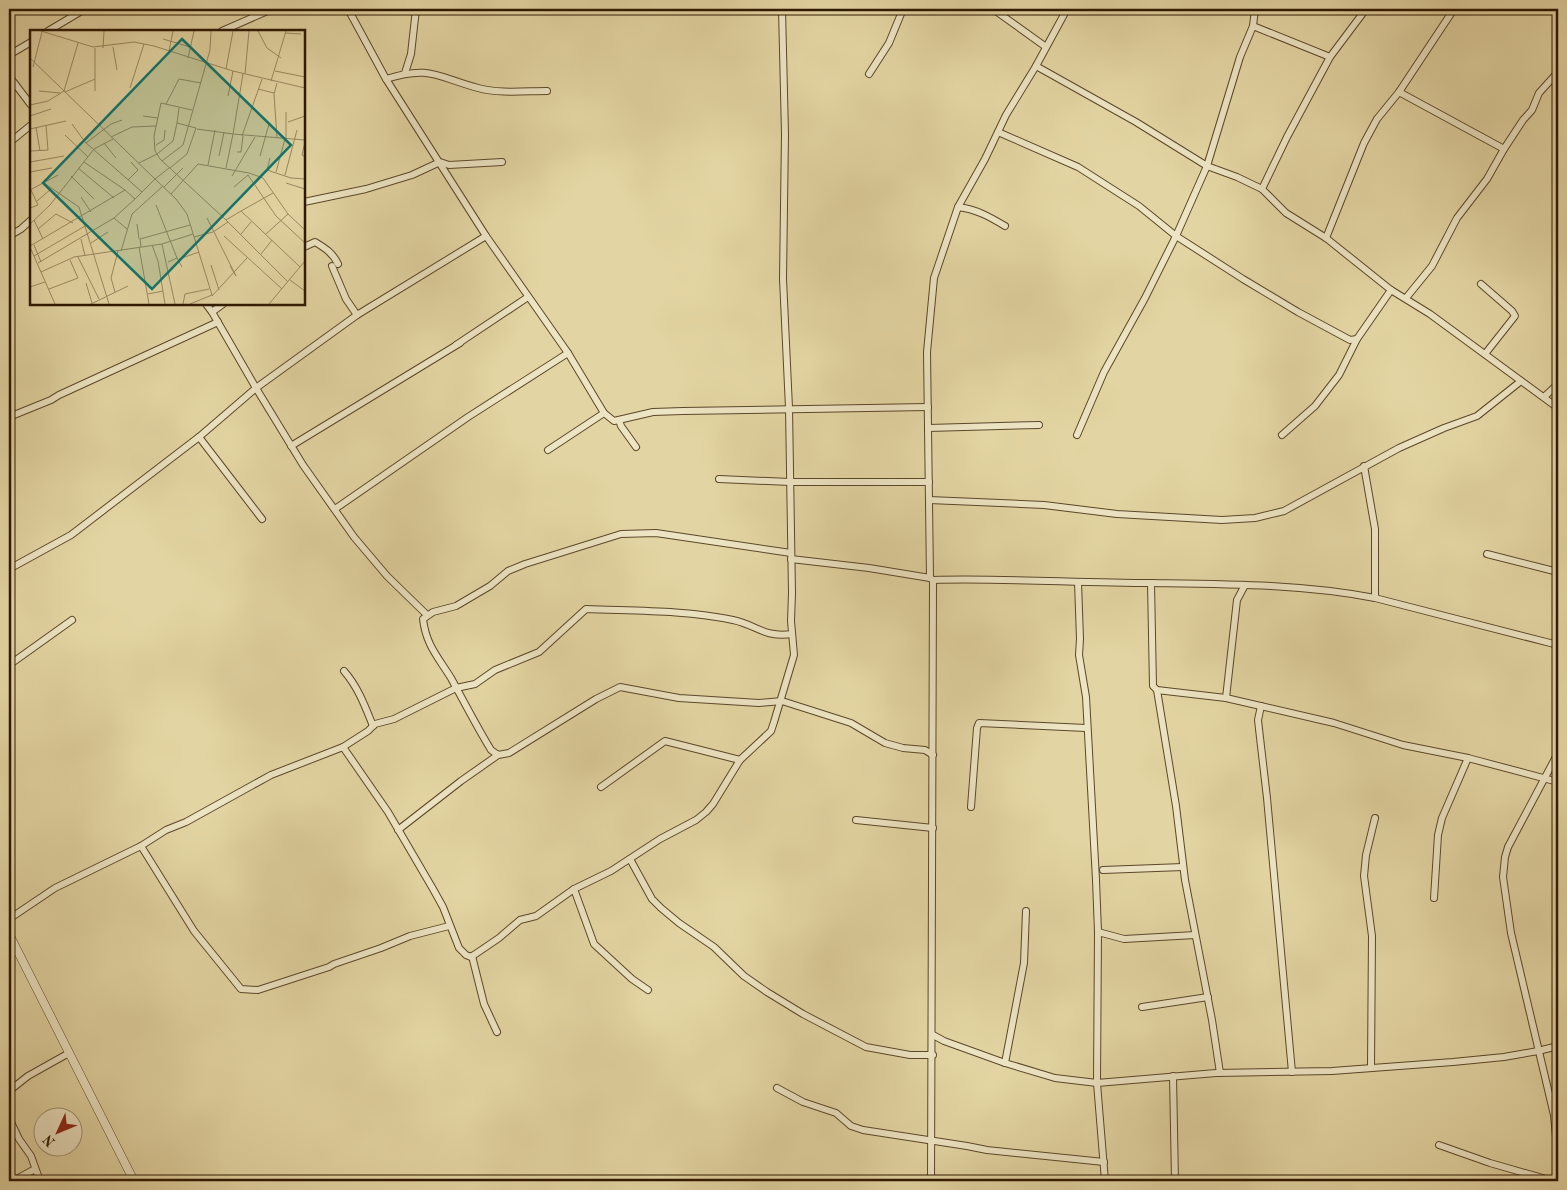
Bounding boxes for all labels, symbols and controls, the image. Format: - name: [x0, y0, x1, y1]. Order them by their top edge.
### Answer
- inset map: [30, 30, 305, 305]
- north arrow: [32, 1108, 82, 1158]
- text: N: [40, 1131, 58, 1149]

